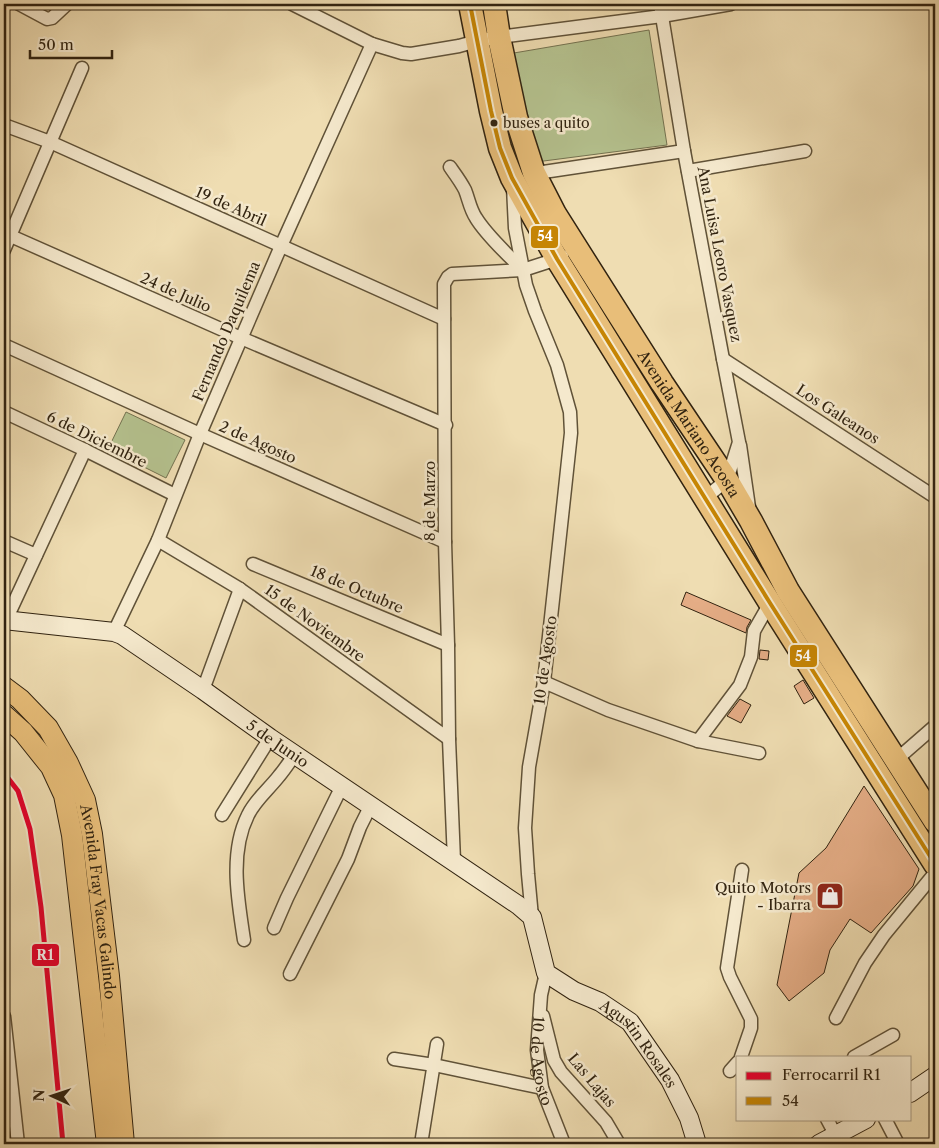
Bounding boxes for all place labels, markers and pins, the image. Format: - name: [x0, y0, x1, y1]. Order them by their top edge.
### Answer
- place label: buses a quito: [503, 114, 590, 132]
- marker: buses a quito: [489, 118, 499, 128]
- place label: Quito Motors - Ibarra: [715, 878, 811, 914]
- shop icon: Quito Motors - Ibarra: [815, 881, 845, 911]

